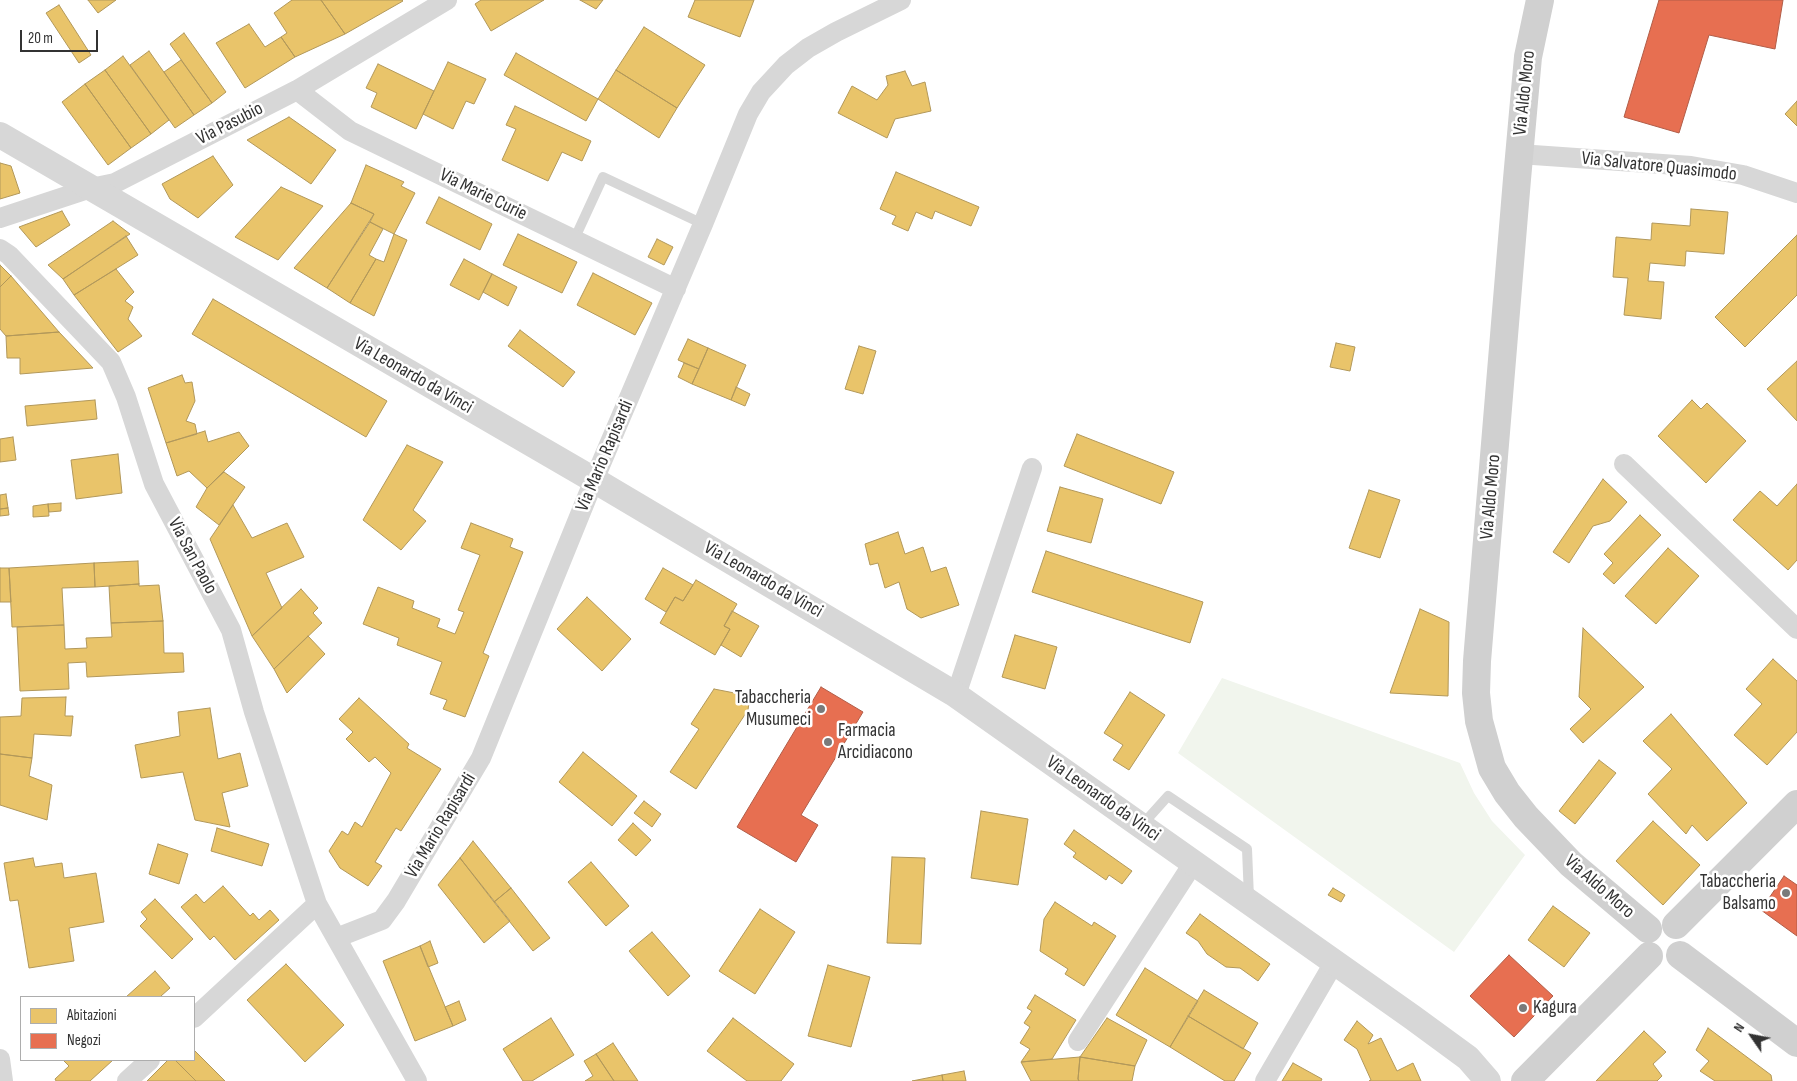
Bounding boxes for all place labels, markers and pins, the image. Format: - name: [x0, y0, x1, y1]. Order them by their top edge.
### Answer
- place label: Tabaccheria Musumeci: [735, 687, 811, 731]
- marker: Tabaccheria Musumeci: [815, 703, 827, 715]
- place label: Farmacia Arcidiacono: [838, 720, 913, 764]
- marker: Farmacia Arcidiacono: [822, 736, 834, 748]
- place label: Tabaccheria Balsamo: [1700, 871, 1776, 915]
- marker: Tabaccheria Balsamo: [1780, 887, 1792, 899]
- place label: Kagura: [1533, 997, 1577, 1019]
- marker: Kagura: [1517, 1002, 1529, 1014]

